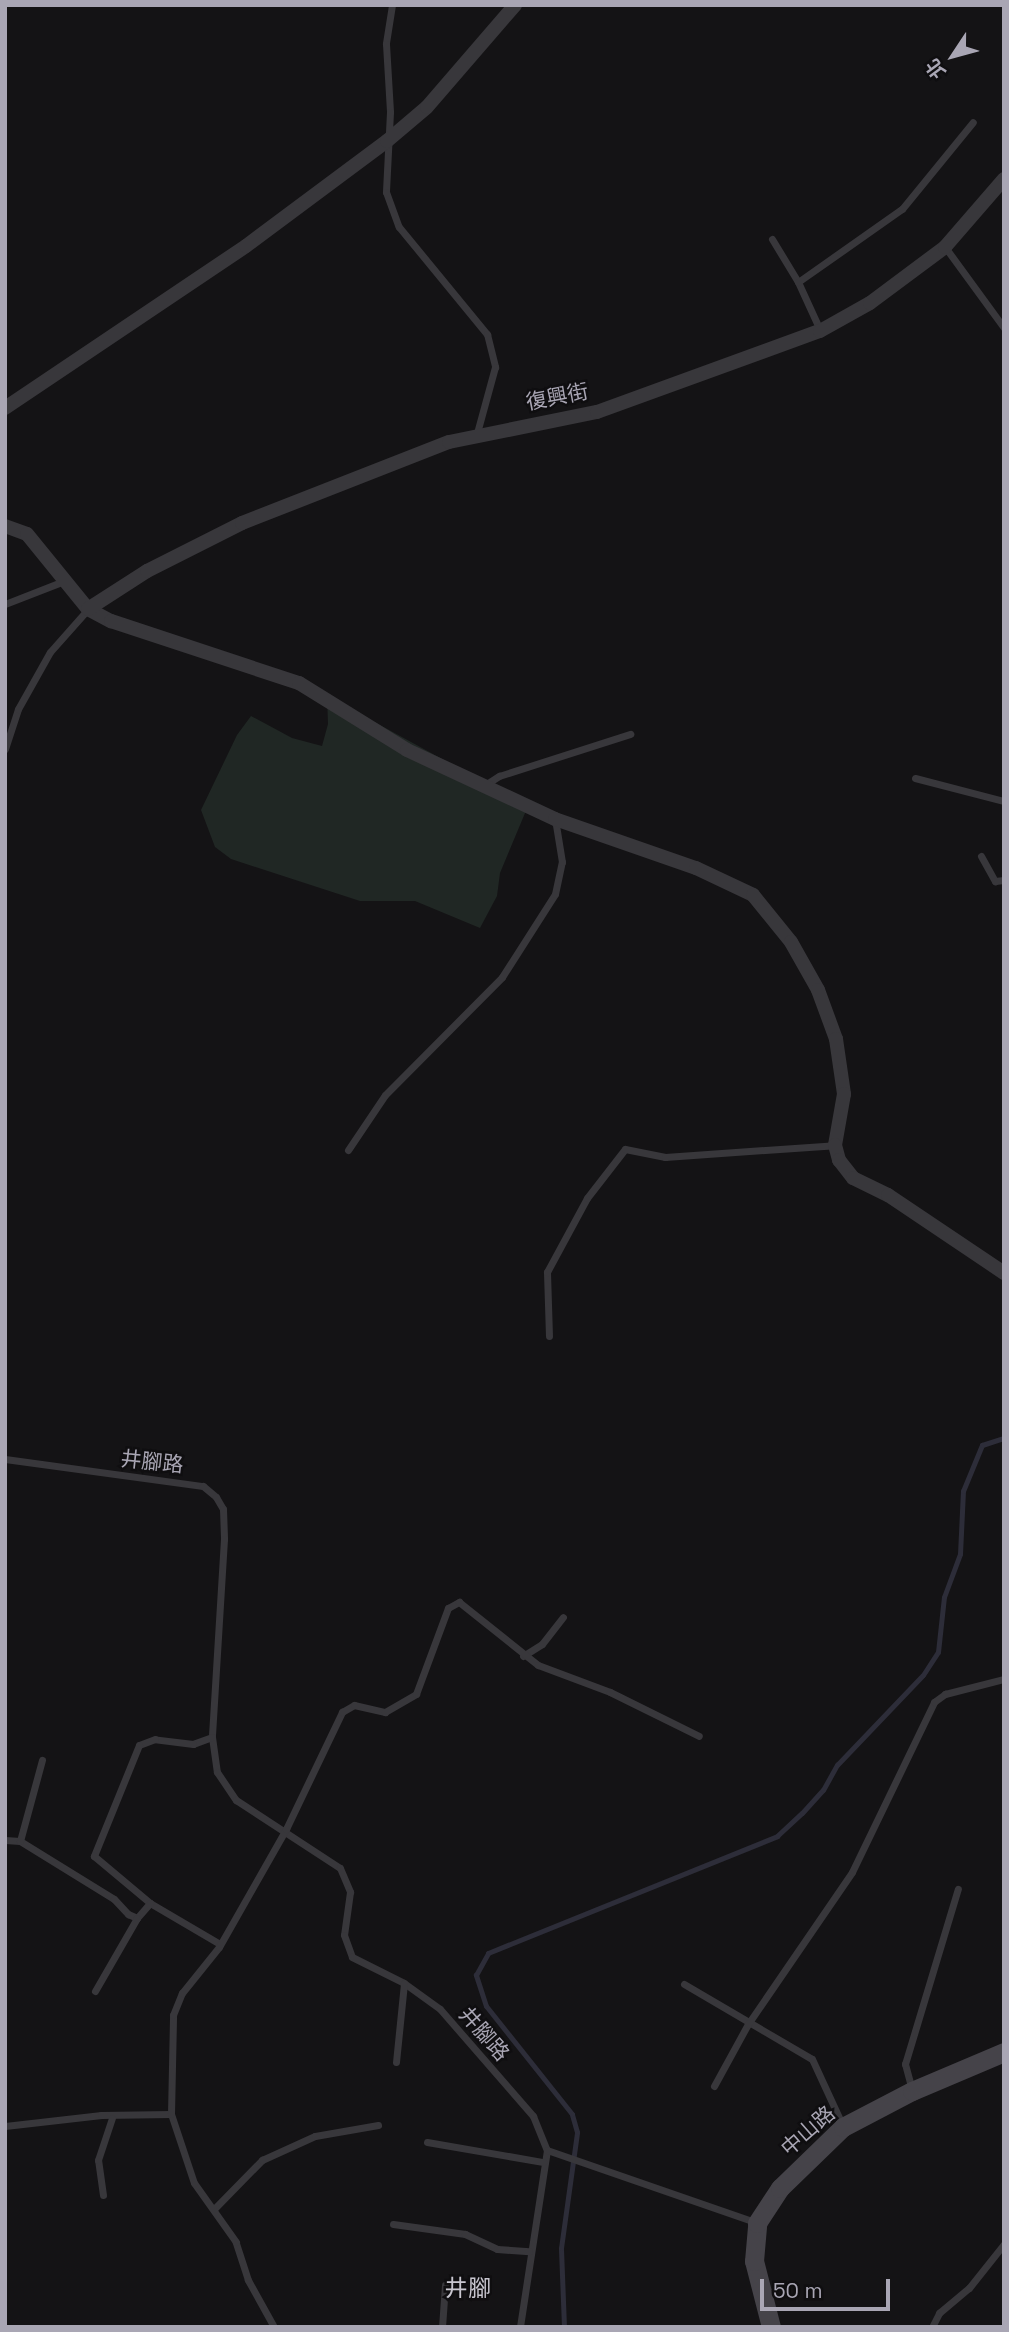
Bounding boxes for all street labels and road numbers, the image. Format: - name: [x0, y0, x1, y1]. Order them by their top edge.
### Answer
- street label: 復興街: [524, 379, 590, 415]
- street label: 井腳路: [119, 1446, 185, 1478]
- street label: 井腳路: [454, 2002, 514, 2066]
- street label: 中山路: [776, 2101, 840, 2161]

